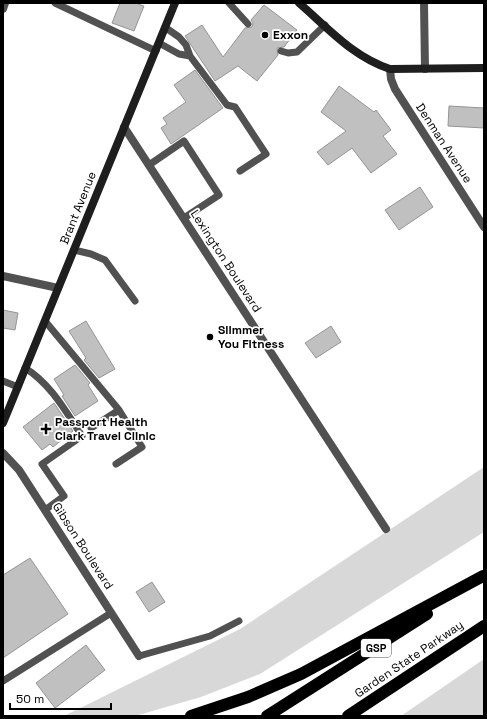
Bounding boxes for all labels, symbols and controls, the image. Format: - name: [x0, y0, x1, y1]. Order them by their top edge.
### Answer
- place label: Exxon: [273, 27, 308, 43]
- marker: Exxon: [260, 30, 270, 40]
- street label: Denman Avenue: [412, 100, 476, 186]
- street label: Brant Avenue: [56, 169, 100, 247]
- street label: Lexington Boulevard: [187, 207, 265, 315]
- place label: Slimmer You Fitness: [218, 322, 284, 352]
- marker: Slimmer You Fitness: [205, 332, 215, 342]
- place label: Passport Health Clark Travel Clinic: [55, 414, 156, 444]
- marker: Passport Health Clark Travel Clinic: [40, 423, 52, 435]
- street label: Gibson Boulevard: [49, 500, 117, 592]
- street label: Garden State Parkway: [352, 617, 466, 701]
- road number: GSP: [361, 639, 391, 657]
- scale bar: [10, 685, 111, 711]
- text: 50 m: [16, 691, 44, 707]

